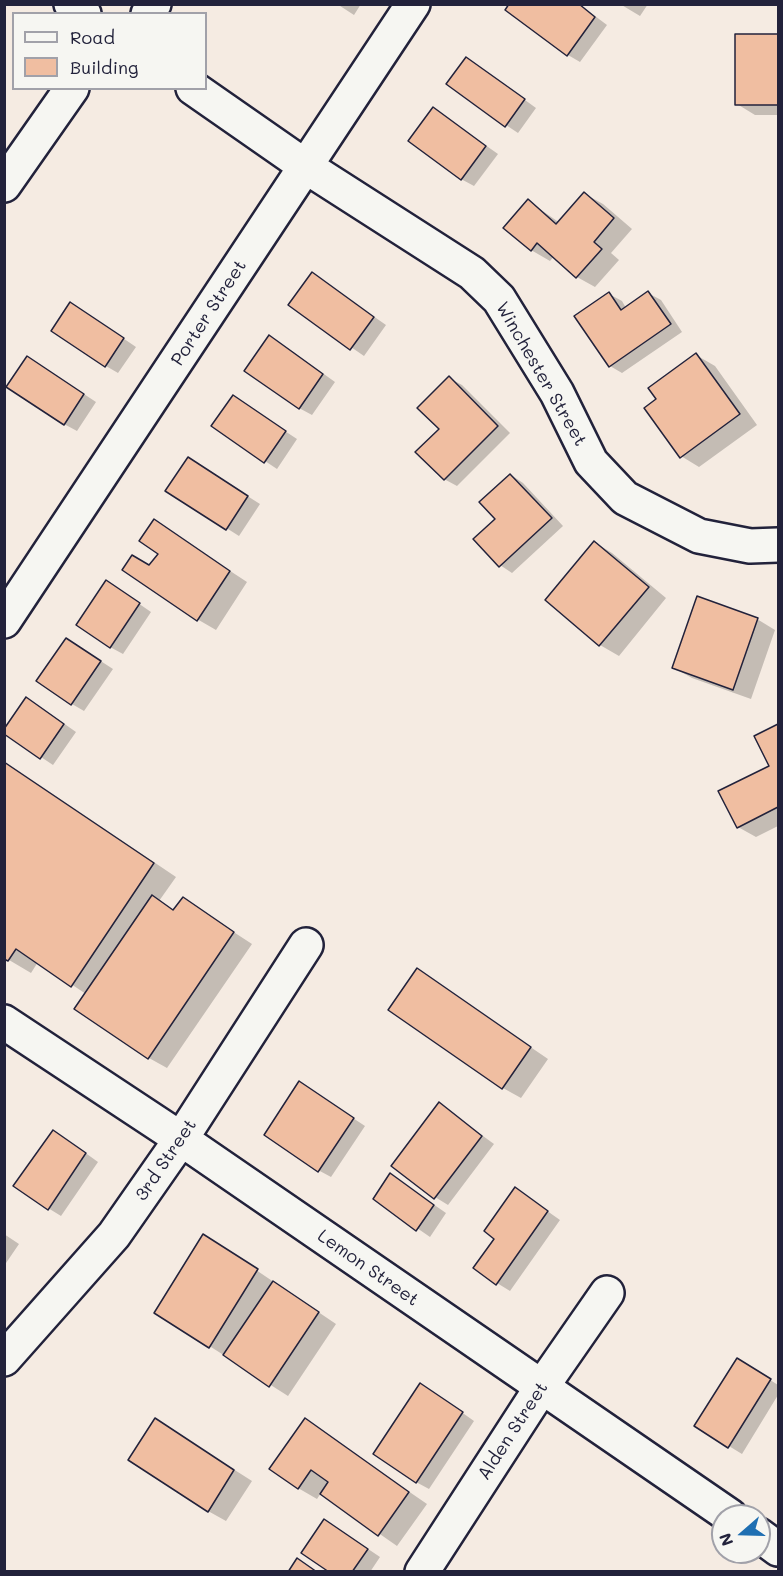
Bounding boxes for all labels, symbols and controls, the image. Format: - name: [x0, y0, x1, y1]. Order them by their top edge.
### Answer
- legend: [12, 12, 207, 90]
- text: Road: [70, 25, 115, 49]
- text: Building: [70, 55, 138, 79]
- street label: Porter Street: [167, 256, 251, 370]
- street label: Winchester Street: [491, 298, 591, 450]
- street label: 3rd Street: [131, 1115, 201, 1205]
- street label: Lemon Street: [313, 1225, 423, 1311]
- street label: Alden Street: [473, 1378, 553, 1484]
- north arrow: [711, 1504, 771, 1564]
- text: N: [714, 1530, 737, 1549]

